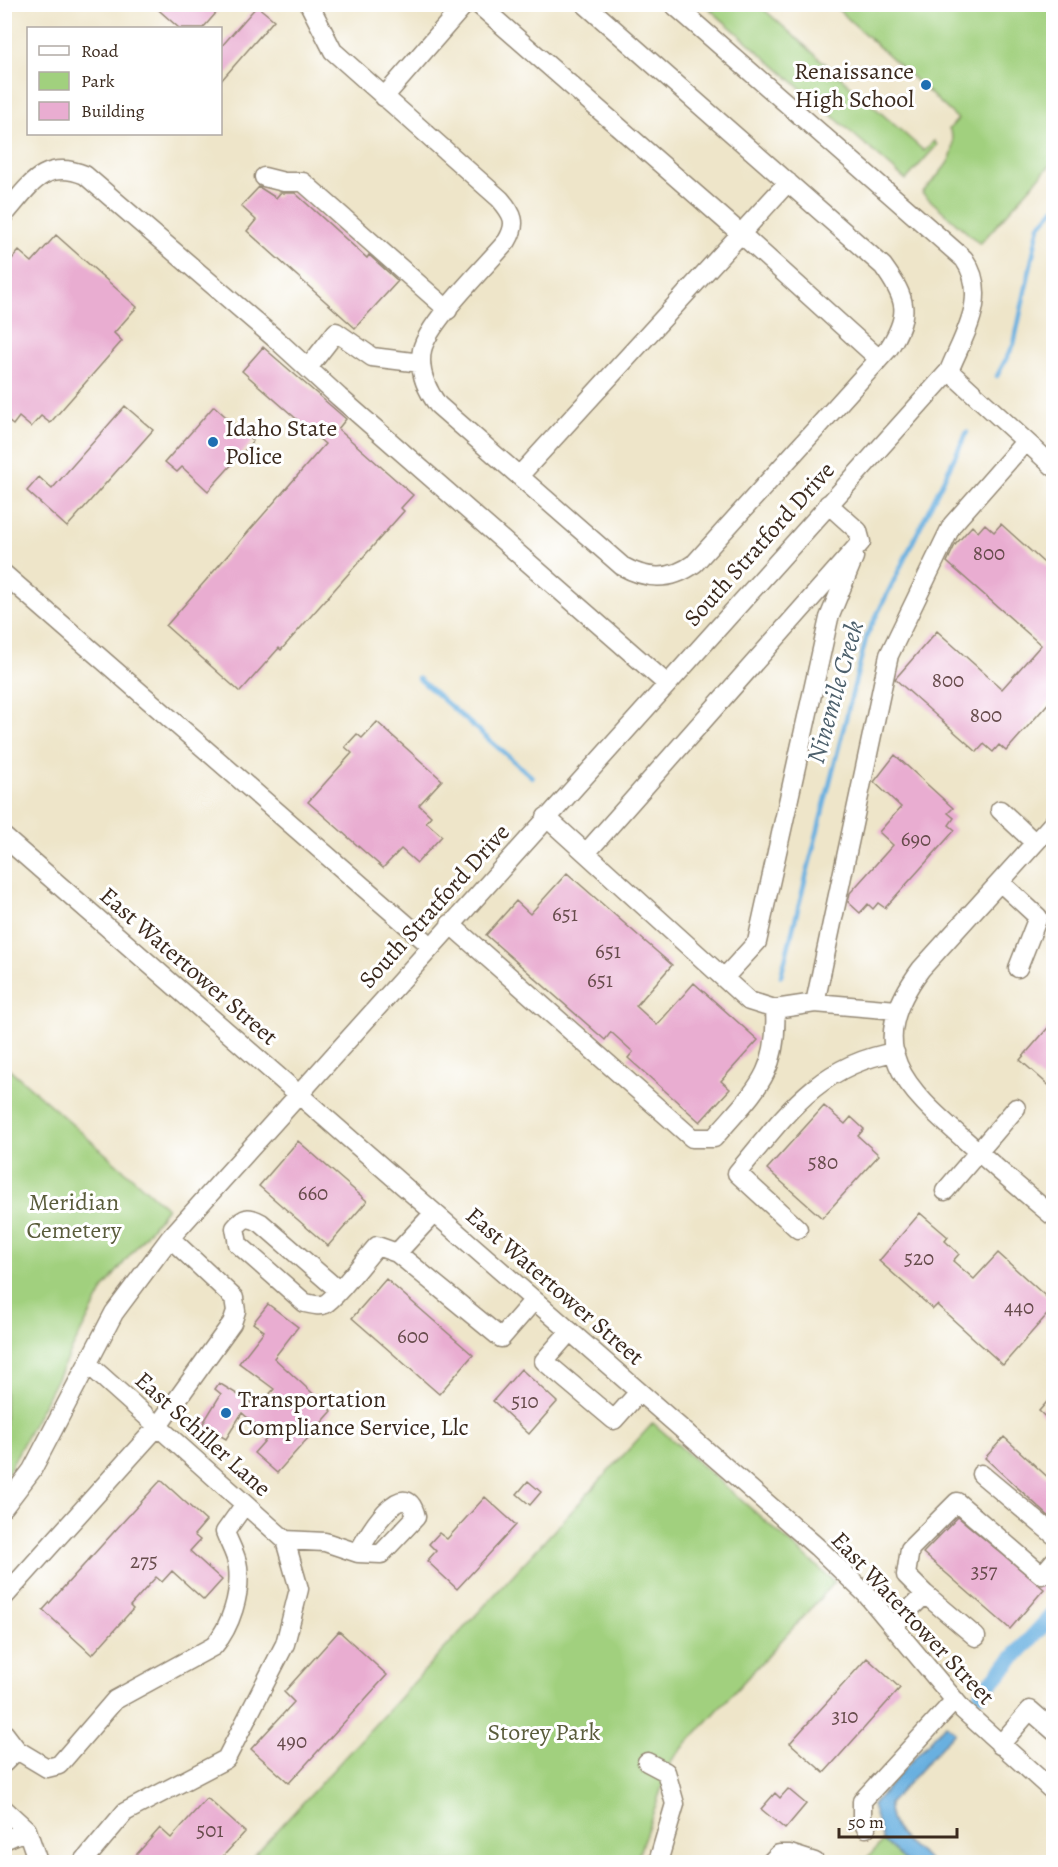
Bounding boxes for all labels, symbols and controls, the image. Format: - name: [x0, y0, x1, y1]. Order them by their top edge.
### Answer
- legend: [27, 27, 222, 135]
- text: Road: [81, 39, 119, 63]
- place label: Renaissance High School: [794, 55, 914, 115]
- text: Park: [81, 69, 115, 93]
- marker: Renaissance High School: [919, 78, 933, 92]
- text: Building: [81, 99, 145, 123]
- place label: Idaho State Police: [225, 412, 337, 472]
- marker: Idaho State Police: [206, 435, 220, 449]
- street label: South Stratford Drive: [676, 455, 842, 633]
- house number: 800: [973, 539, 1005, 567]
- water label: Ninemile Creek: [798, 616, 872, 768]
- house number: 800: [932, 666, 964, 694]
- house number: 800: [970, 701, 1002, 729]
- street label: South Stratford Drive: [351, 817, 517, 995]
- house number: 690: [901, 825, 931, 853]
- street label: East Watertower Street: [93, 880, 285, 1052]
- house number: 651: [552, 900, 578, 928]
- house number: 651: [595, 937, 621, 965]
- house number: 651: [587, 966, 613, 994]
- house number: 580: [808, 1148, 838, 1176]
- house number: 660: [298, 1179, 328, 1207]
- park label: Meridian Cemetery: [27, 1186, 122, 1246]
- street label: East Watertower Street: [459, 1200, 651, 1372]
- house number: 520: [904, 1244, 934, 1272]
- house number: 440: [1004, 1293, 1034, 1321]
- house number: 600: [397, 1322, 429, 1350]
- street label: East Schiller Lane: [128, 1364, 278, 1504]
- place label: Transportation Compliance Service, Llc: [238, 1383, 469, 1443]
- house number: 510: [511, 1387, 539, 1415]
- marker: Transportation Compliance Service, Llc: [219, 1406, 233, 1420]
- street label: East Watertower Street: [824, 1524, 1002, 1712]
- house number: 275: [130, 1547, 158, 1575]
- house number: 357: [971, 1557, 997, 1585]
- house number: 310: [831, 1702, 859, 1730]
- park label: Storey Park: [488, 1716, 600, 1748]
- house number: 490: [277, 1727, 307, 1755]
- scale bar: [839, 1801, 958, 1839]
- text: 50 m: [848, 1810, 884, 1834]
- house number: 501: [196, 1816, 224, 1844]

